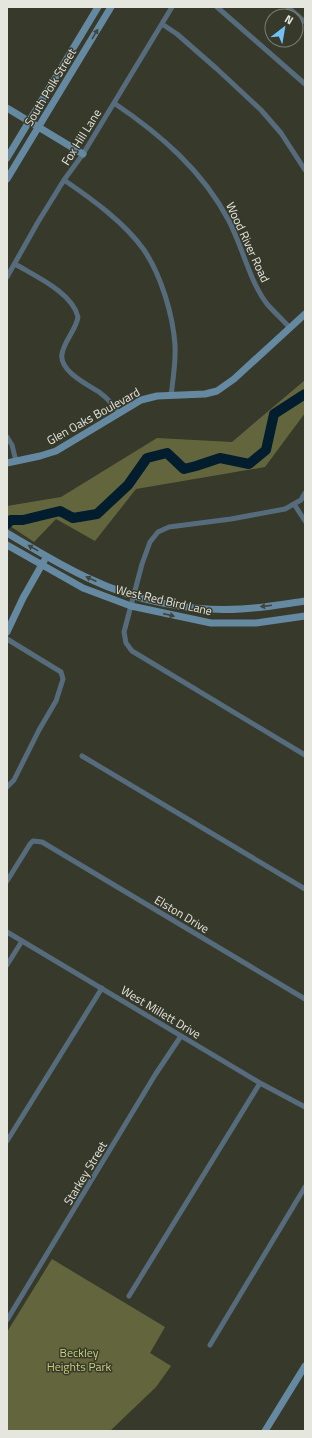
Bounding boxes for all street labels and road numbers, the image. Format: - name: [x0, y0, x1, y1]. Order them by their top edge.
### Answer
- street label: South Polk Street: [19, 44, 81, 130]
- street label: Fox Hill Lane: [56, 105, 106, 169]
- street label: Wood River Road: [221, 199, 275, 285]
- street label: Glen Oaks Boulevard: [43, 382, 143, 450]
- street label: West Red Bird Lane: [114, 580, 214, 620]
- street label: Elston Drive: [151, 890, 213, 938]
- street label: West Millett Drive: [117, 981, 205, 1043]
- street label: Starkey Street: [58, 1137, 112, 1209]

